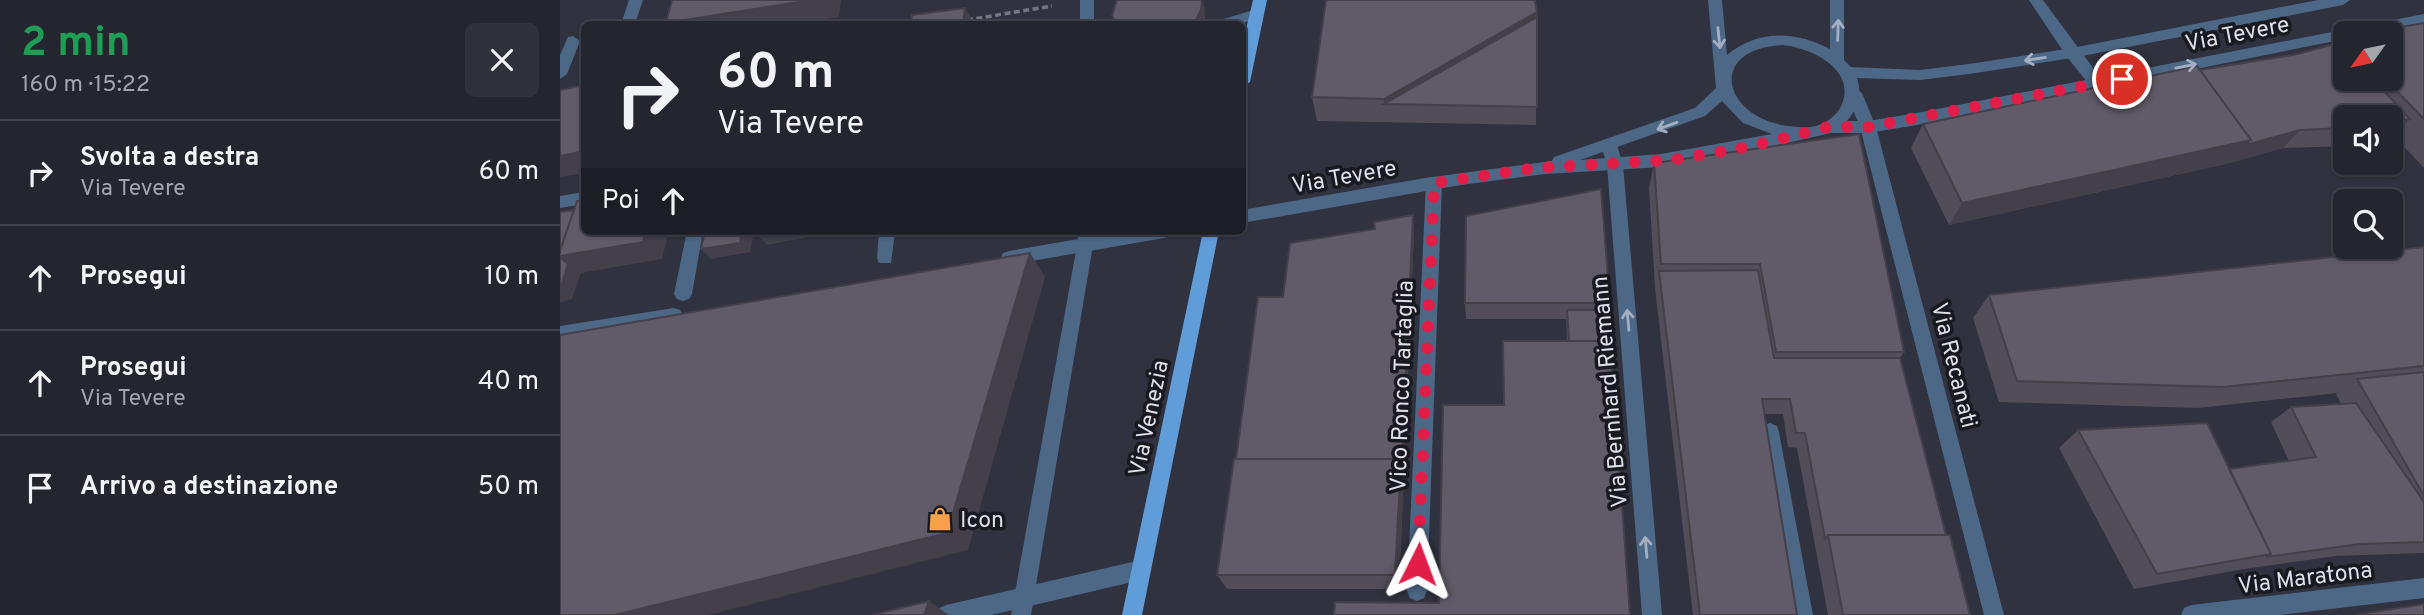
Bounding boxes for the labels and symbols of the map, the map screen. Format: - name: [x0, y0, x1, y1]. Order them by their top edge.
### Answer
- street label: Via Tevere: [2183, 11, 2292, 60]
- one-way arrow: [1831, 19, 1844, 42]
- north arrow: [2333, 21, 2403, 91]
- one-way arrow: [1712, 26, 1725, 49]
- pin: [2092, 49, 2152, 109]
- one-way arrow: [2024, 53, 2047, 66]
- one-way arrow: [2174, 59, 2197, 73]
- one-way arrow: [1657, 120, 1679, 133]
- street label: Via Tevere: [1290, 155, 1399, 202]
- street label: Via Bernhard Riemann: [1587, 275, 1636, 509]
- street label: Vico Ronco Tartaglia: [1385, 280, 1422, 492]
- street label: Via Recanati: [1923, 300, 1982, 431]
- one-way arrow: [1621, 309, 1634, 332]
- street label: Via Venezia: [1124, 358, 1177, 479]
- shop icon: Icon: [926, 505, 954, 533]
- place label: Icon: [960, 507, 1004, 536]
- position arrow: [1381, 527, 1455, 601]
- one-way arrow: [1639, 536, 1652, 559]
- street label: Via Maratona: [2236, 557, 2374, 602]

